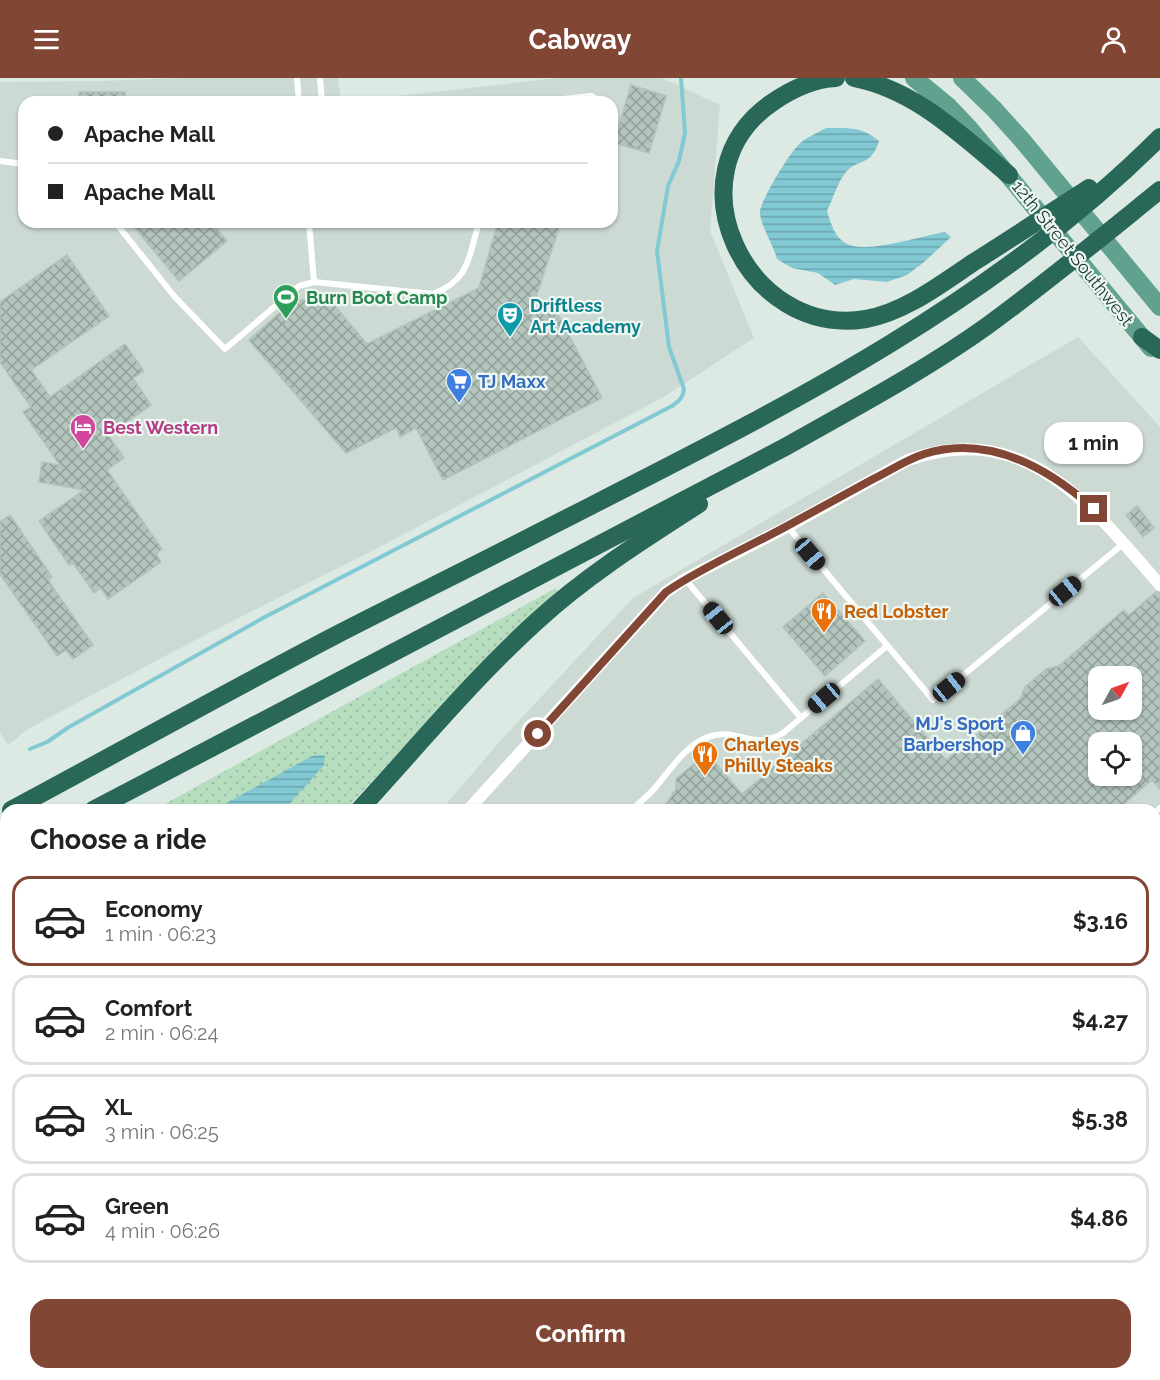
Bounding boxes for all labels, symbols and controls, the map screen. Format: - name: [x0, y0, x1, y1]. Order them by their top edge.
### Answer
- icon: menu: [30, 23, 63, 56]
- icon: person: [1097, 23, 1130, 56]
- text: Cabway: [529, 24, 631, 55]
- text: Apache Mall: [84, 121, 215, 147]
- street label: 12th Street Southwest: [1008, 176, 1138, 330]
- text: Apache Mall: [84, 179, 215, 205]
- sports icon: Burn Boot Camp: [271, 282, 301, 320]
- place label: Burn Boot Camp: [306, 287, 447, 308]
- place label: Driftless Art Academy: [530, 295, 641, 337]
- theatre icon: Driftless Art Academy: [495, 300, 525, 338]
- supermarket icon: TJ Maxx: [444, 366, 474, 404]
- place label: TJ Maxx: [478, 371, 546, 392]
- hotel icon: Best Western: [68, 412, 98, 450]
- place label: Best Western: [103, 417, 218, 438]
- callout: 1 min: [1044, 422, 1144, 464]
- text: 1 min: [1068, 431, 1119, 455]
- route end: [1080, 495, 1107, 522]
- car: [792, 534, 828, 574]
- car: [1045, 573, 1085, 609]
- restaurant icon: Red Lobster: [809, 596, 839, 634]
- car: [700, 598, 736, 638]
- place label: Red Lobster: [844, 601, 949, 622]
- north arrow: [1088, 666, 1142, 720]
- map controls: [1088, 666, 1142, 786]
- car: [929, 669, 969, 705]
- car: [804, 680, 844, 716]
- place label: MJ's Sport Barbershop: [903, 713, 1004, 755]
- shop icon: MJ's Sport Barbershop: [1008, 718, 1038, 756]
- route start: [524, 720, 551, 747]
- button: locate: [1088, 732, 1142, 786]
- place label: Charleys Philly Steaks: [724, 734, 833, 776]
- restaurant icon: Charleys Philly Steaks: [690, 739, 720, 777]
- text: Choose a ride: [30, 824, 206, 855]
- icon: car: [33, 894, 87, 948]
- text: Economy: [105, 896, 203, 922]
- text: $3.16: [1073, 908, 1128, 934]
- text: 1 min · 06:23: [105, 922, 216, 946]
- icon: car: [33, 993, 87, 1047]
- text: Comfort: [105, 995, 192, 1021]
- text: $4.27: [1072, 1007, 1128, 1033]
- text: 2 min · 06:24: [105, 1021, 218, 1045]
- icon: car: [33, 1092, 87, 1146]
- text: XL: [105, 1094, 132, 1120]
- text: $5.38: [1071, 1106, 1128, 1132]
- text: 3 min · 06:25: [105, 1120, 219, 1144]
- icon: car: [33, 1191, 87, 1245]
- text: Green: [105, 1193, 169, 1219]
- text: $4.86: [1070, 1205, 1128, 1231]
- text: 4 min · 06:26: [105, 1219, 220, 1243]
- button: Confirm: [30, 1299, 1131, 1368]

